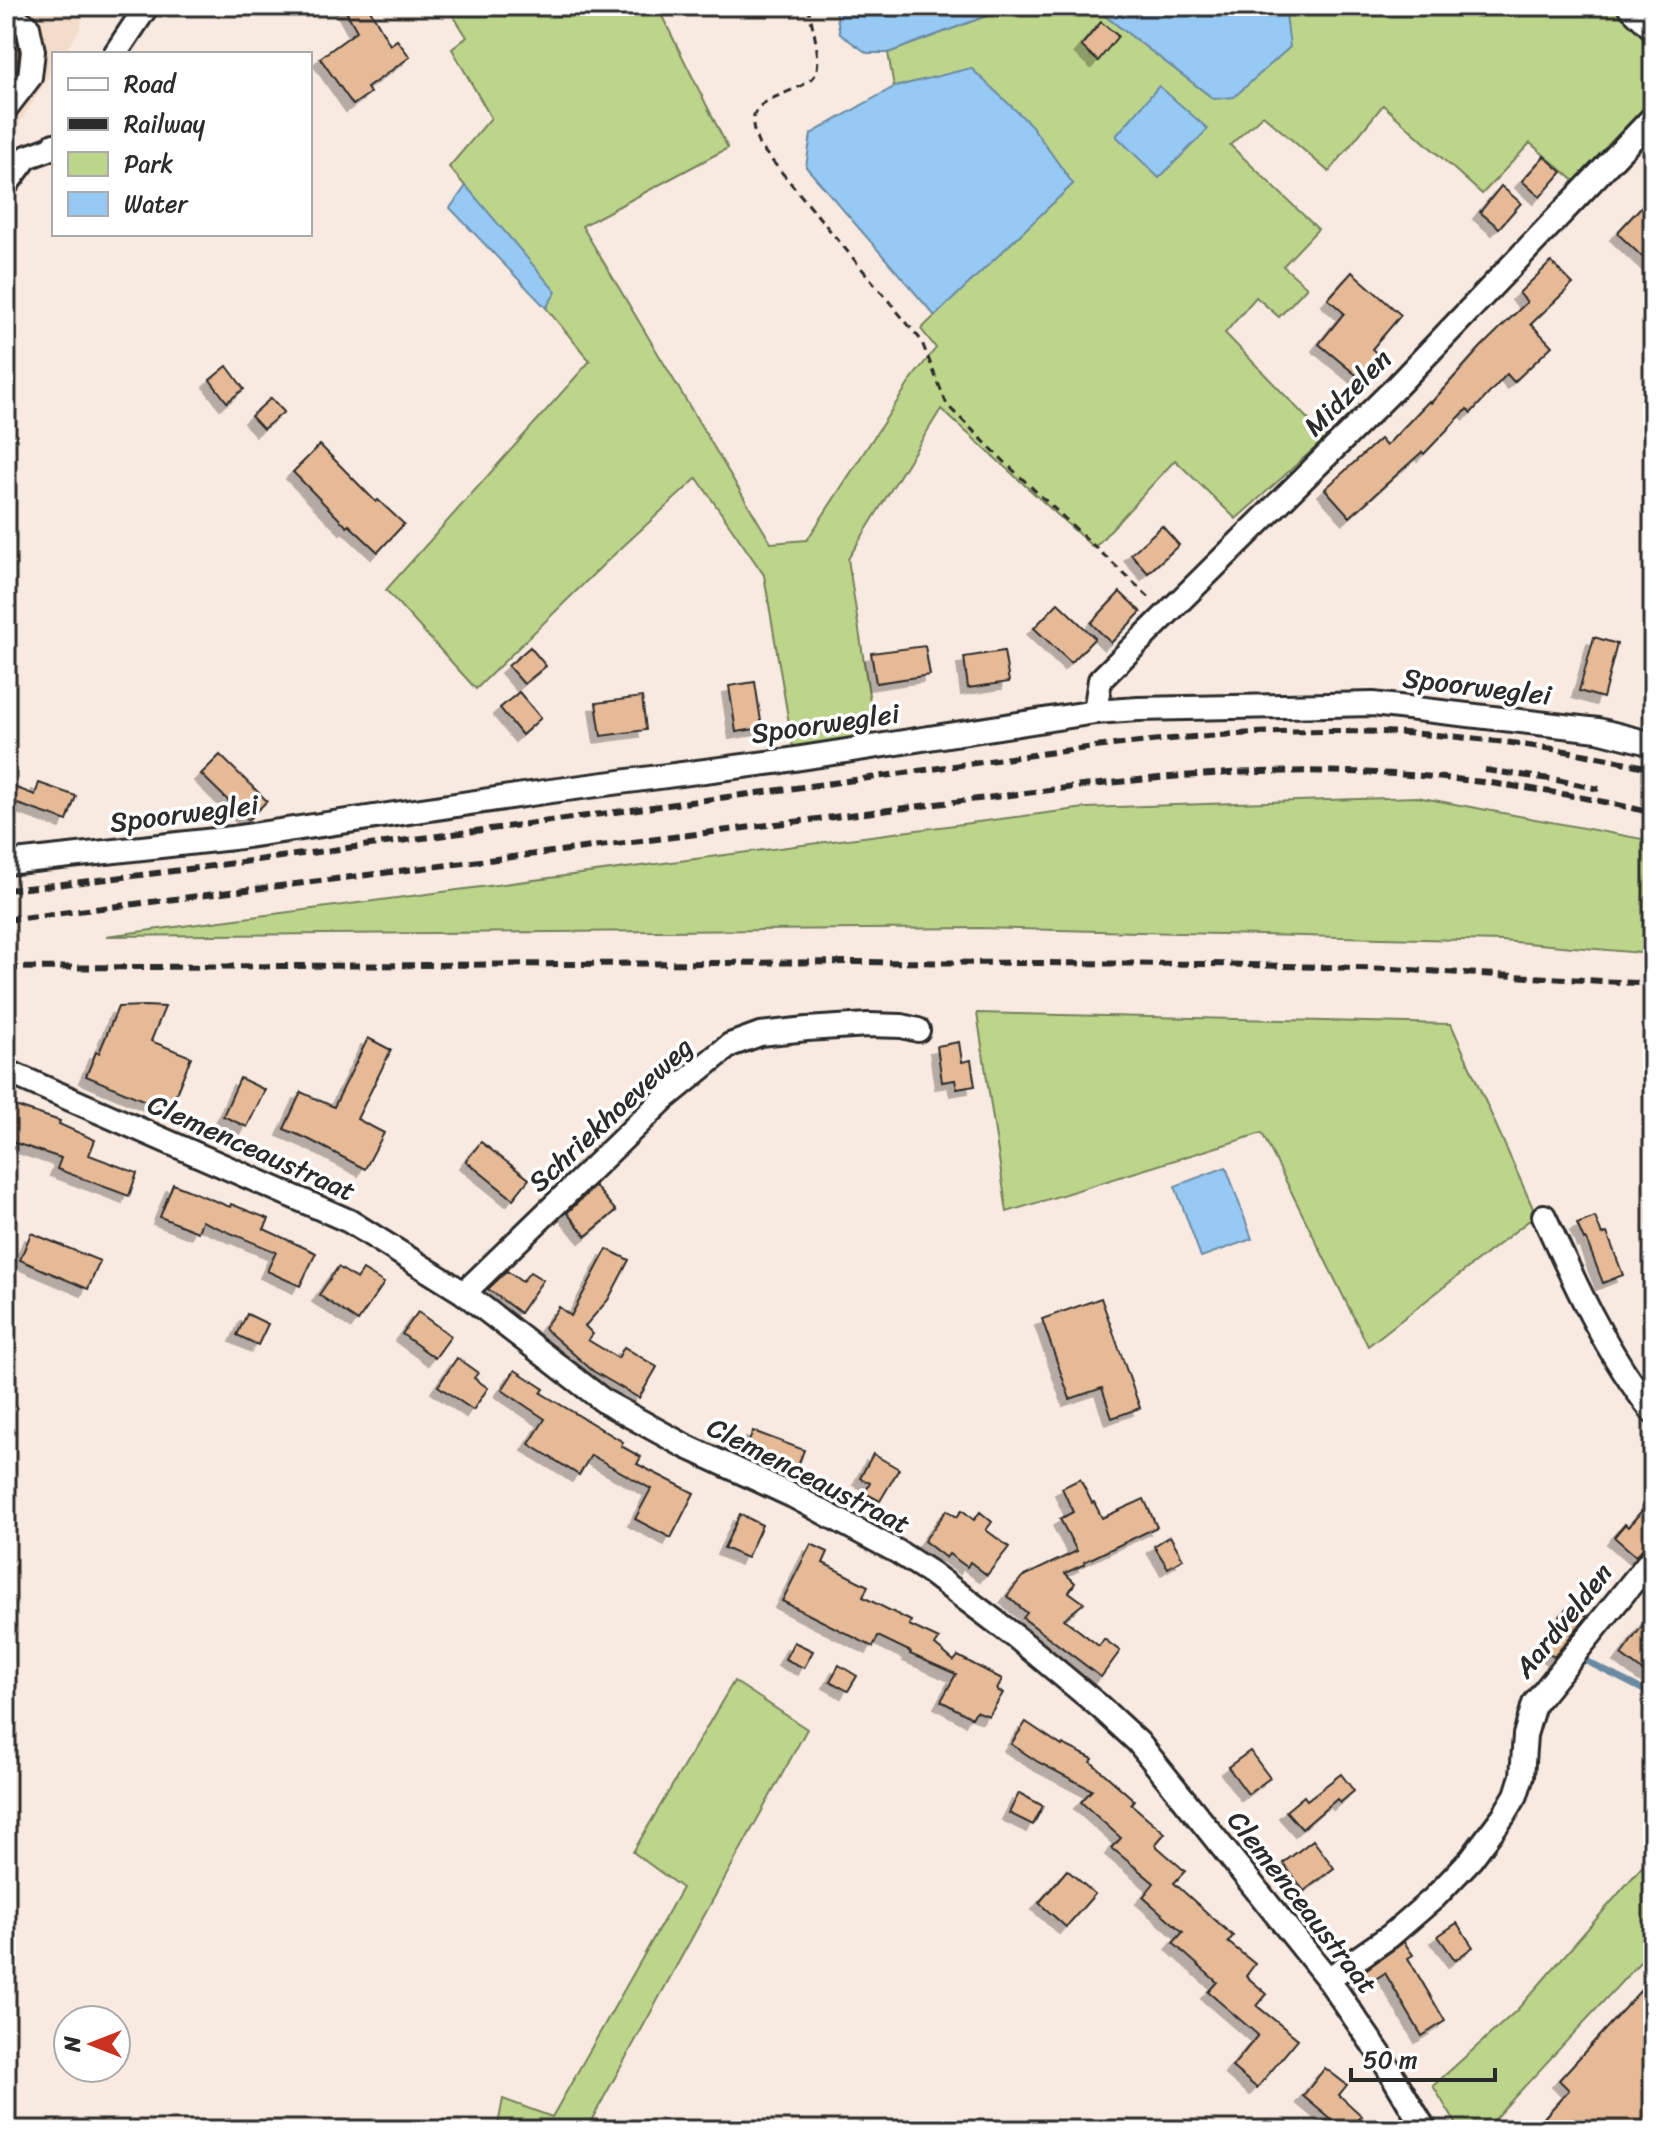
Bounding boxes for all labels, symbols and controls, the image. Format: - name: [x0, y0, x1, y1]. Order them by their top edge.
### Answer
- legend: [52, 52, 312, 236]
- text: Road: [124, 63, 178, 105]
- text: Railway: [124, 103, 206, 145]
- text: Park: [124, 143, 173, 185]
- text: Water: [124, 183, 189, 225]
- street label: Midzelen: [1291, 336, 1403, 448]
- street label: Spoorweglei: [1400, 653, 1555, 720]
- street label: Spoorweglei: [748, 689, 904, 758]
- street label: Spoorweglei: [107, 780, 262, 847]
- street label: Schriekhoeveweg: [516, 1024, 705, 1205]
- street label: Clemenceaustraat: [140, 1080, 364, 1215]
- street label: Clemenceaustraat: [698, 1403, 919, 1548]
- street label: Aardvelden: [1500, 1551, 1626, 1690]
- street label: Clemenceaustraat: [1215, 1799, 1391, 2005]
- north arrow: [52, 2004, 132, 2084]
- scale bar: [1351, 2032, 1495, 2082]
- text: N: [53, 2036, 92, 2053]
- text: 50 m: [1363, 2039, 1418, 2081]

